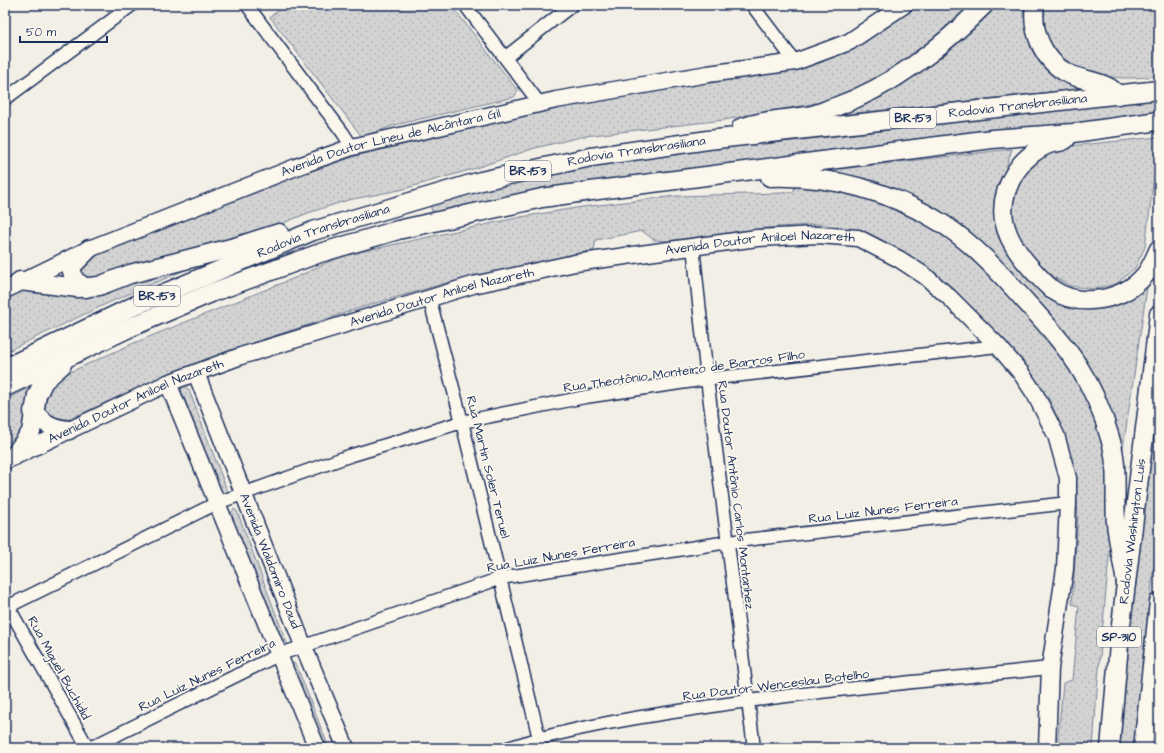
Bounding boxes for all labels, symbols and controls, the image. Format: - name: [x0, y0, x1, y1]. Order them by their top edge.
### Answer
- scale bar: [20, 18, 107, 44]
- text: 50 m: [26, 24, 57, 41]
- street label: Rodovia Transbrasiliana: [947, 89, 1088, 122]
- street label: Avenida Doutor Lineu de Alcântara Gil: [278, 104, 502, 181]
- road number: BR-153: [890, 108, 936, 128]
- street label: Rodovia Transbrasiliana: [566, 131, 707, 171]
- road number: BR-153: [505, 161, 551, 181]
- street label: Rodovia Transbrasiliana: [254, 200, 392, 262]
- street label: Avenida Doutor Aniloel Nazareth: [664, 226, 856, 260]
- street label: Avenida Doutor Aniloel Nazareth: [347, 263, 536, 331]
- road number: BR-153: [134, 286, 180, 306]
- street label: Rua Theotônio Monteiro de Barros Filho: [562, 345, 807, 397]
- street label: Avenida Doutor Aniloel Nazareth: [45, 354, 227, 448]
- street label: Rua Doutor Antônio Carlos Montanhez: [713, 380, 759, 611]
- street label: Rua Martin Soler Teruel: [462, 394, 514, 540]
- street label: Rodovia Washington Luís: [1115, 457, 1150, 605]
- street label: Avenida Waldomiro Daud: [235, 491, 305, 632]
- street label: Rua Luiz Nunes Ferreira: [807, 492, 959, 528]
- street label: Rua Luiz Nunes Ferreira: [486, 533, 637, 577]
- street label: Rua Miguel Buchidid: [22, 613, 95, 724]
- road number: SP-310: [1097, 627, 1141, 647]
- street label: Rua Luiz Nunes Ferreira: [136, 634, 279, 716]
- street label: Rua Doutor Wenceslau Botelho: [682, 665, 871, 705]

